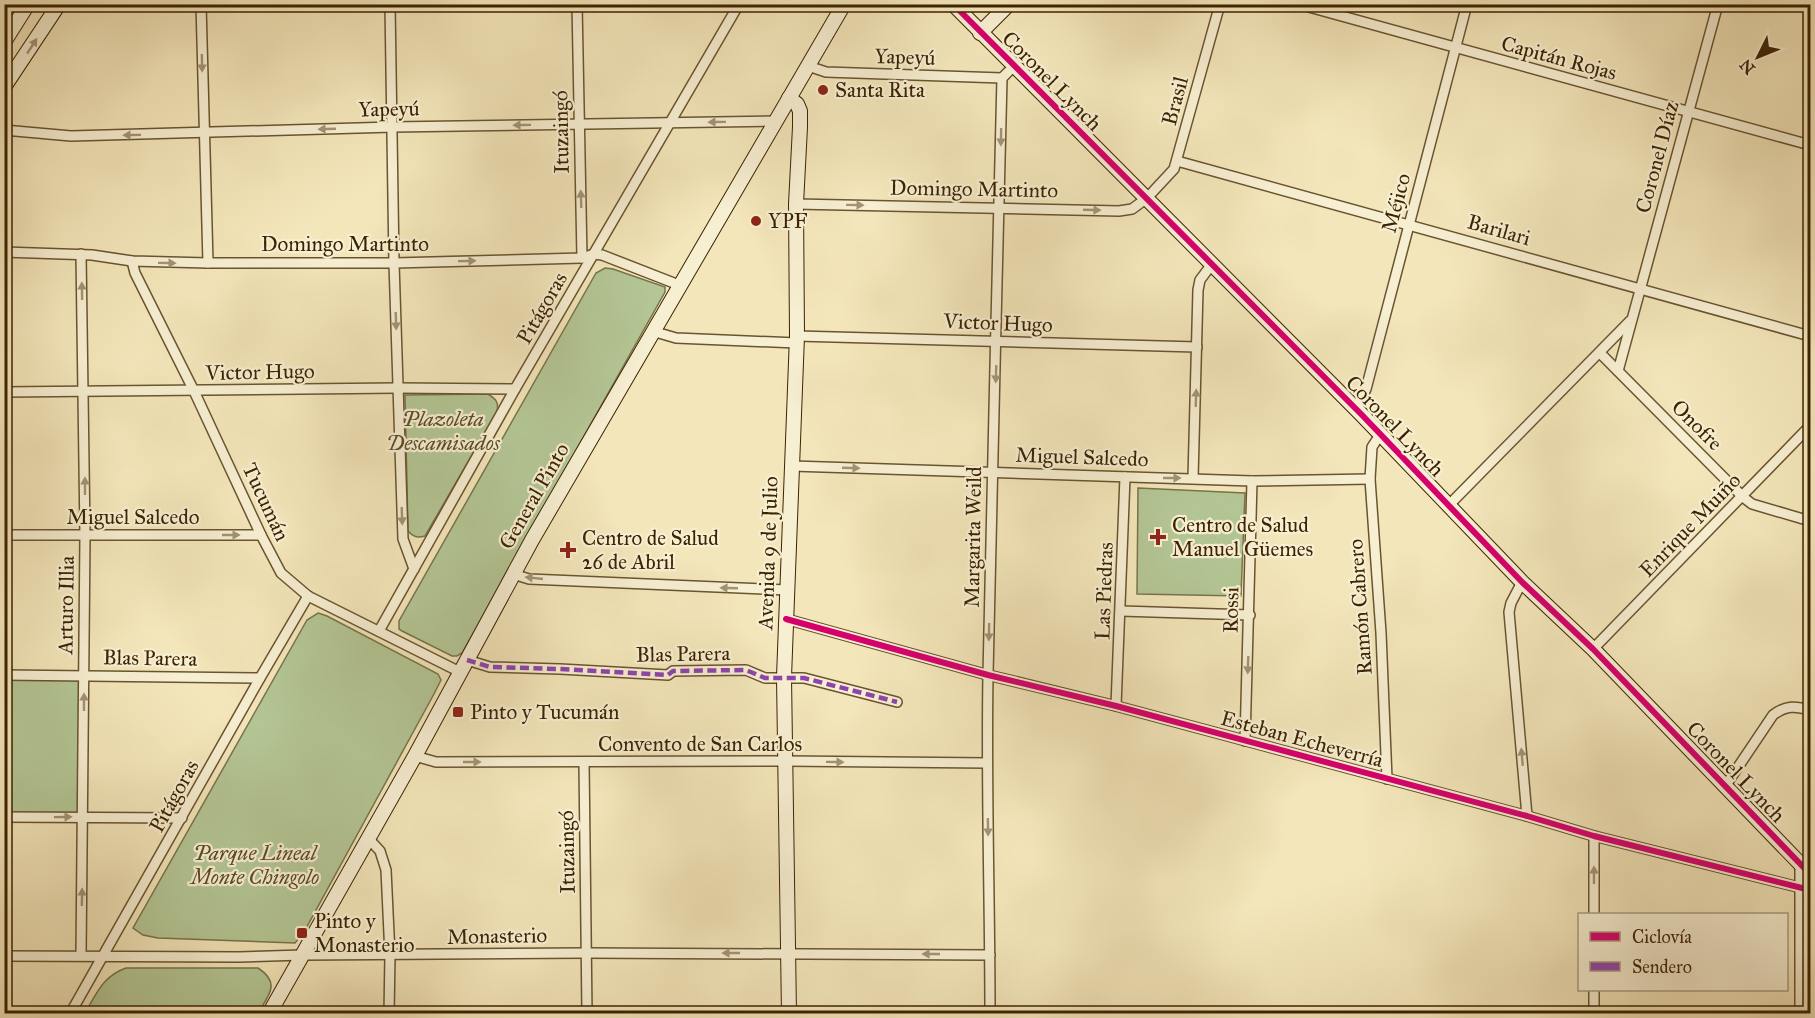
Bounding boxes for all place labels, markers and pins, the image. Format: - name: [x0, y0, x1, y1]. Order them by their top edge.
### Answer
- place label: Santa Rita: [835, 77, 925, 103]
- marker: Santa Rita: [816, 83, 830, 97]
- place label: YPF: [768, 208, 808, 234]
- marker: YPF: [749, 214, 763, 228]
- place label: Centro de Salud Manuel Güemes: [1172, 512, 1313, 562]
- place label: Centro de Salud 26 de Abril: [582, 525, 719, 575]
- marker: Centro de Salud Manuel Güemes: [1149, 528, 1167, 546]
- marker: Centro de Salud 26 de Abril: [559, 541, 577, 559]
- place label: Pinto y Tucumán: [470, 699, 619, 725]
- marker: Pinto y Tucumán: [451, 705, 465, 719]
- place label: Pinto y Monasterio: [314, 908, 415, 958]
- marker: Pinto y Monasterio: [295, 926, 309, 940]

